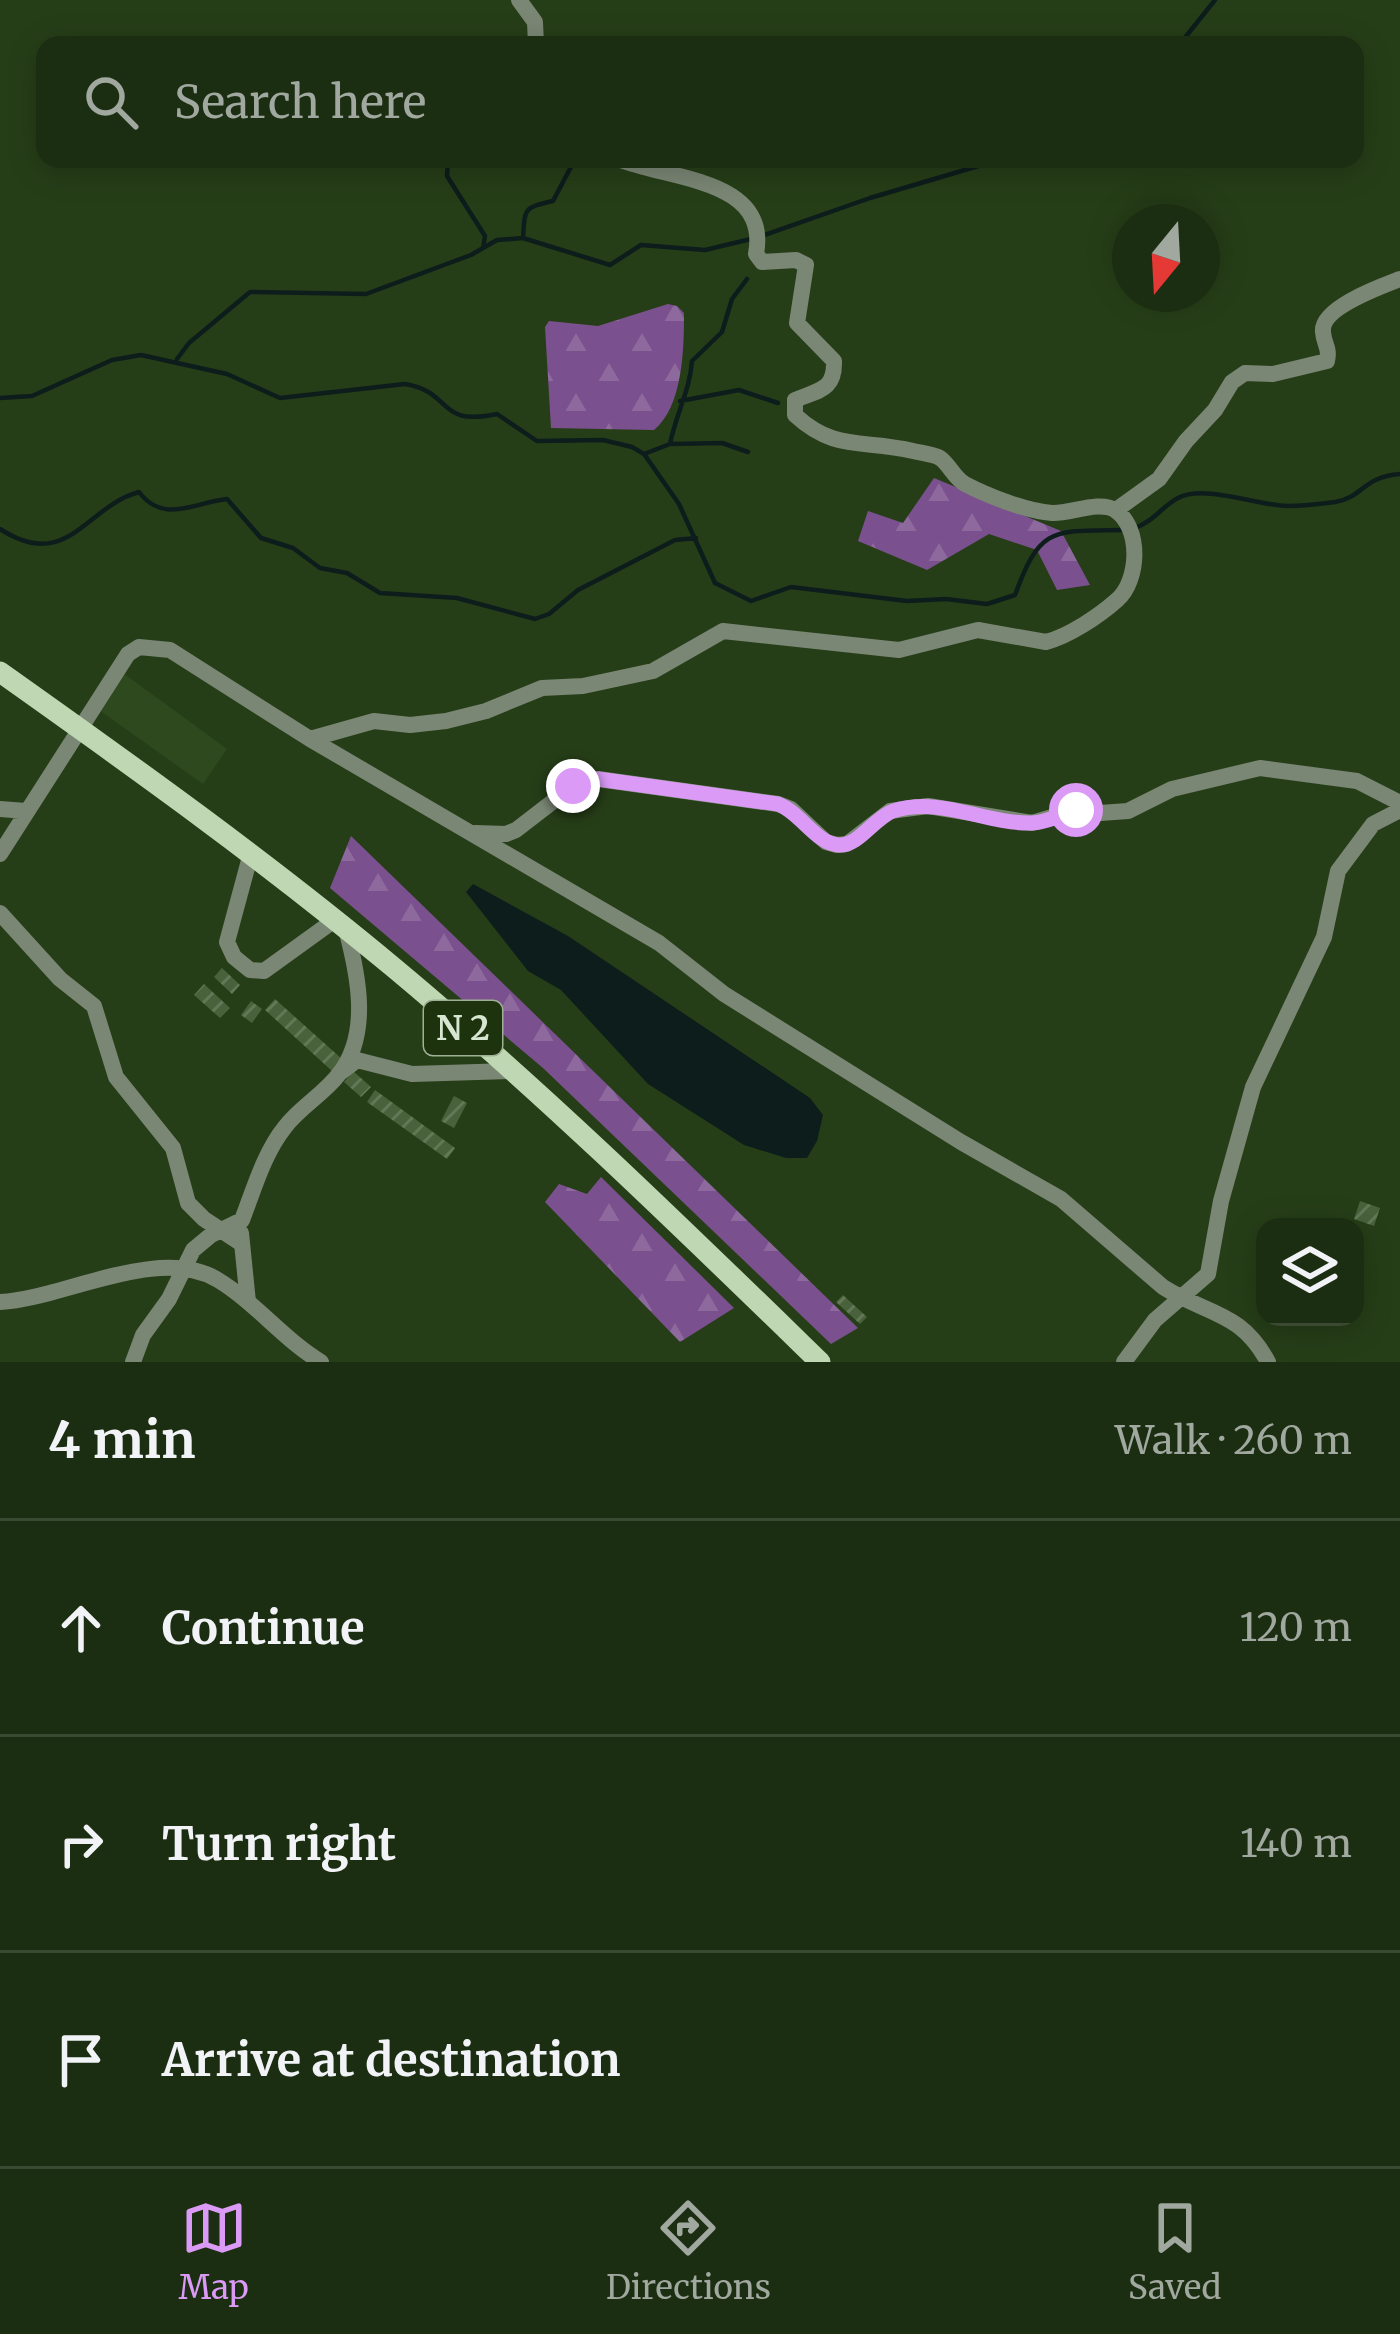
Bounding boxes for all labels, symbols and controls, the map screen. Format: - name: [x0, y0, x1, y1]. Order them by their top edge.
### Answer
- search box: [36, 36, 1364, 168]
- icon: search: [78, 69, 144, 135]
- text: Search here: [174, 74, 426, 130]
- north arrow: [1112, 204, 1220, 312]
- route end: [546, 759, 600, 813]
- route start: [1049, 783, 1103, 837]
- road number: N 2: [424, 1001, 502, 1055]
- map controls: [1256, 1218, 1364, 1326]
- button: layers: [1256, 1218, 1364, 1326]
- text: 4 min: [48, 1408, 196, 1472]
- text: Walk · 260 m: [1115, 1416, 1352, 1465]
- icon: ahead: [48, 1595, 114, 1661]
- text: Continue: [162, 1600, 364, 1656]
- text: 120 m: [1239, 1603, 1352, 1652]
- icon: right: [48, 1811, 114, 1877]
- text: Turn right: [162, 1816, 396, 1872]
- text: 140 m: [1240, 1819, 1352, 1868]
- icon: arrive: [48, 2027, 114, 2093]
- text: Arrive at destination: [162, 2032, 620, 2088]
- tab: Map: [179, 2195, 249, 2308]
- tab: Directions: [606, 2195, 771, 2308]
- tab: Saved: [1128, 2195, 1221, 2308]

